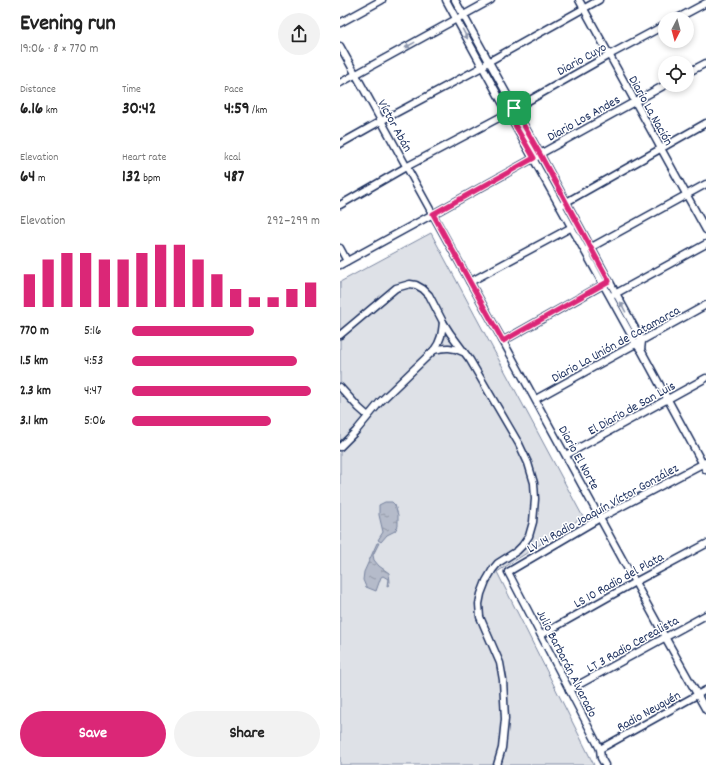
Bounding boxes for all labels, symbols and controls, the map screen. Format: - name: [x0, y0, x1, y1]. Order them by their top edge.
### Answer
- text: Evening run: [20, 9, 116, 40]
- north arrow: [658, 12, 694, 48]
- map controls: [658, 12, 694, 92]
- button: share: [278, 13, 320, 55]
- one-way arrow: [462, 29, 468, 40]
- street label: Diario Cuyo: [554, 39, 611, 82]
- text: 19:06 · 8 × 770 m: [20, 40, 99, 59]
- one-way arrow: [404, 41, 416, 48]
- button: locate: [658, 56, 694, 92]
- street label: Diario La Nación: [623, 73, 677, 150]
- text: Distance: [20, 82, 56, 98]
- text: Time: [122, 82, 141, 98]
- text: Pace: [224, 82, 243, 98]
- pin: [497, 91, 531, 125]
- street label: Diario Los Andes: [544, 91, 624, 147]
- street label: Víctor Abán: [372, 96, 416, 156]
- icon: arrive: [503, 97, 525, 119]
- text: 6.16: [20, 98, 43, 122]
- text: 30:42: [122, 98, 156, 122]
- text: 4:59: [224, 98, 250, 122]
- text: km: [43, 103, 58, 119]
- text: /km: [250, 103, 267, 119]
- text: Elevation: [20, 150, 58, 166]
- text: Heart rate: [122, 150, 166, 166]
- text: kcal: [224, 150, 241, 166]
- text: 64: [20, 166, 35, 190]
- text: 132: [122, 166, 141, 190]
- text: 487: [224, 166, 244, 190]
- text: m: [35, 171, 45, 187]
- text: bpm: [141, 171, 161, 187]
- text: Elevation: [20, 212, 65, 231]
- text: 292–299 m: [267, 212, 320, 231]
- street label: Diario La Unión de Catamarca: [548, 301, 685, 388]
- one-way arrow: [620, 301, 627, 312]
- text: 770 m: [20, 322, 49, 341]
- text: 5:16: [84, 322, 101, 341]
- text: 1.5 km: [20, 352, 48, 371]
- text: 4:53: [84, 352, 103, 371]
- street label: El Diario de San Luis: [585, 377, 679, 441]
- text: 2.3 km: [20, 382, 51, 401]
- text: 4:47: [84, 382, 102, 401]
- text: 3.1 km: [20, 412, 48, 431]
- text: 5:06: [84, 412, 106, 431]
- street label: Diario El Norte: [552, 423, 603, 494]
- street label: LV 14 Radio Joaquín Víctor González: [524, 459, 682, 559]
- street label: LS 10 Radio del Plata: [571, 548, 669, 614]
- street label: Julio Barbarán Alvarado: [530, 607, 601, 721]
- street label: LT 3 Radio Cerealista: [584, 612, 683, 678]
- street label: Radio Neuquén: [614, 687, 685, 738]
- button: Save: [20, 711, 166, 757]
- button: Share: [174, 711, 320, 757]

